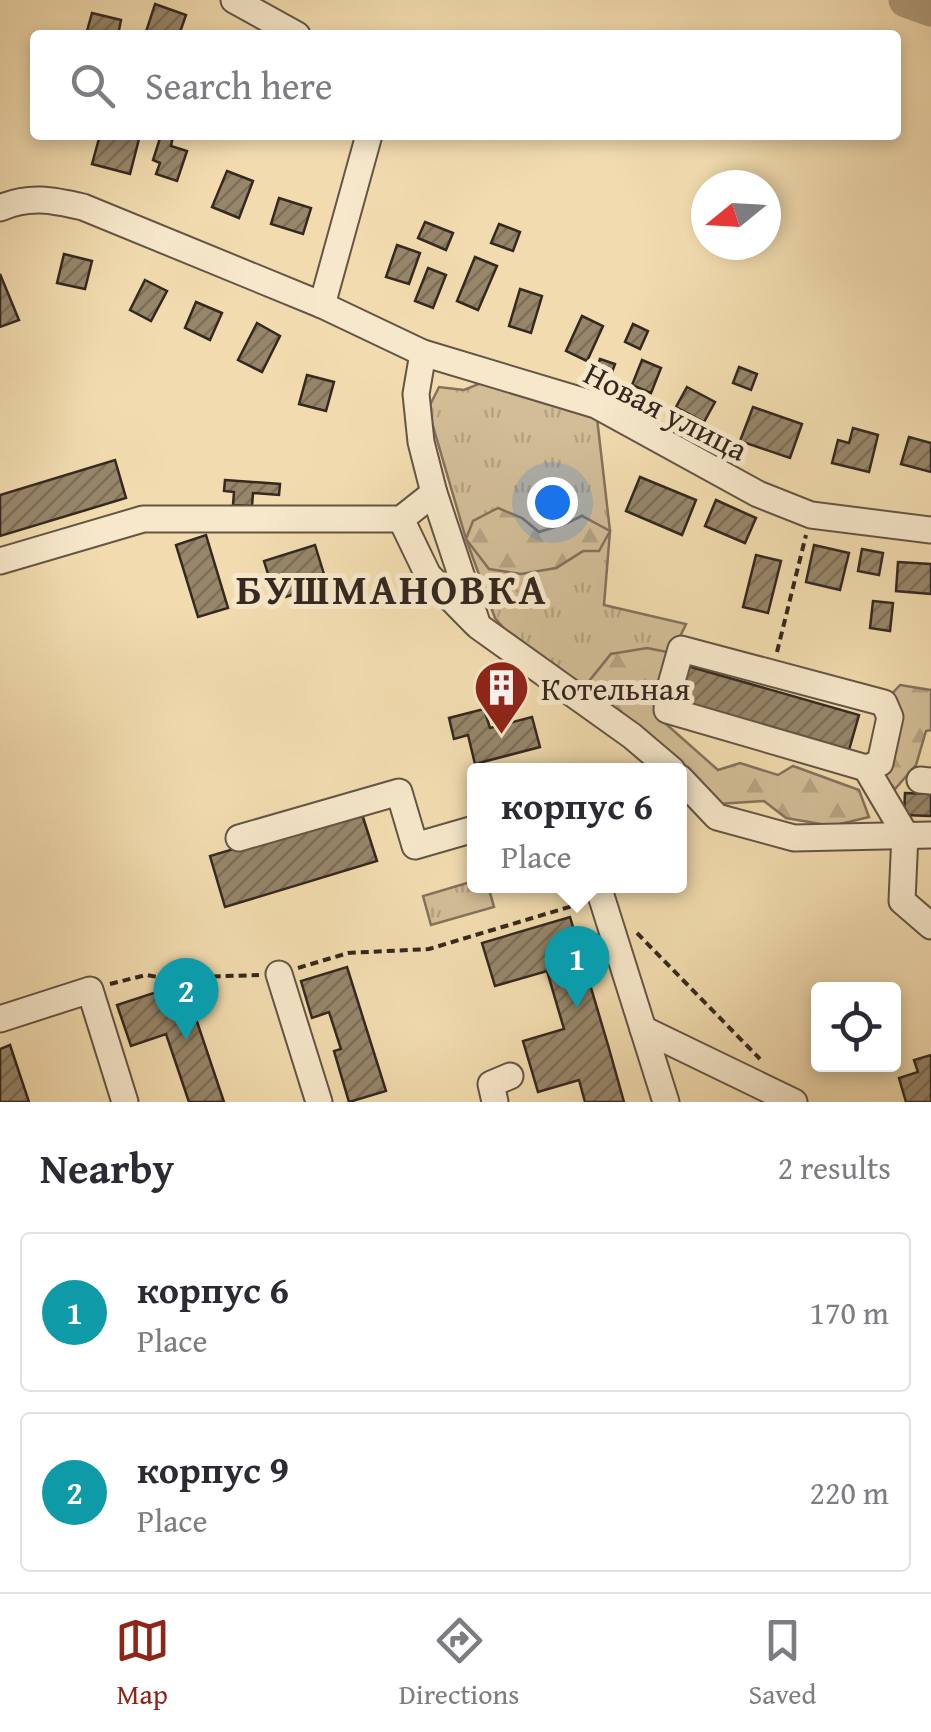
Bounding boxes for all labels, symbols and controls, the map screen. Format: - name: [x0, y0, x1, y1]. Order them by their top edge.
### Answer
- search box: [30, 30, 901, 140]
- text: Search here: [145, 57, 333, 113]
- icon: search: [65, 58, 120, 113]
- north arrow: [691, 170, 781, 260]
- street label: Новая улица: [576, 350, 757, 473]
- your location: [527, 477, 578, 528]
- district label: БУШМАНОВКА: [236, 558, 548, 619]
- building icon: Котельная: [472, 658, 532, 737]
- place label: Котельная: [541, 665, 690, 712]
- popup: [467, 763, 687, 893]
- text: корпус 6: [501, 777, 653, 833]
- text: Place: [501, 833, 572, 880]
- pin: 1: [544, 926, 610, 1008]
- pin: 2: [154, 958, 218, 1040]
- map controls: [811, 982, 901, 1072]
- button: locate: [811, 982, 901, 1072]
- text: Nearby: [40, 1137, 174, 1198]
- text: 2 results: [778, 1144, 891, 1191]
- text: корпус 6: [137, 1261, 289, 1317]
- text: 1: [66, 1289, 83, 1336]
- text: 170 m: [810, 1289, 889, 1336]
- text: Place: [137, 1317, 208, 1364]
- text: корпус 9: [137, 1441, 289, 1497]
- text: 2: [66, 1469, 83, 1516]
- text: 220 m: [810, 1469, 889, 1516]
- text: Place: [137, 1497, 208, 1544]
- tab: Map: [115, 1613, 170, 1714]
- tab: Directions: [399, 1613, 519, 1714]
- tab: Saved: [749, 1613, 816, 1714]

